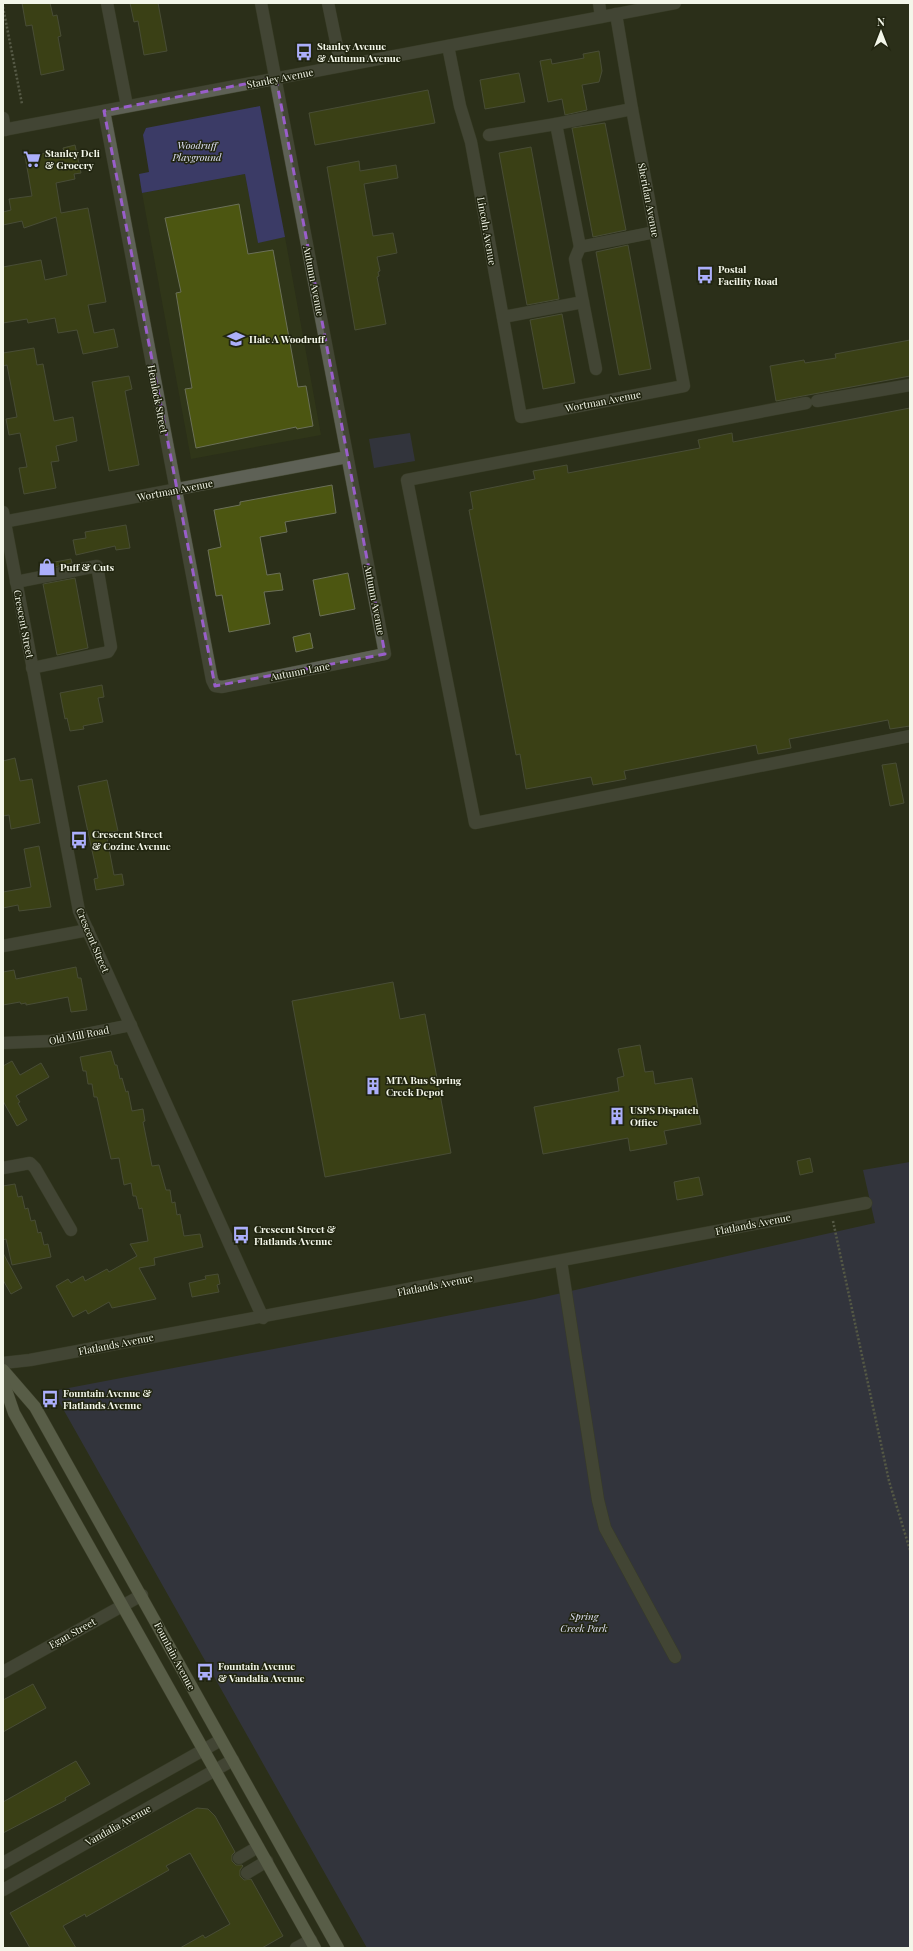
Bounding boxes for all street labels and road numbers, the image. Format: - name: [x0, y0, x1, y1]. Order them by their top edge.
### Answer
- street label: Stanley Avenue: [246, 65, 314, 91]
- street label: Sheridan Avenue: [635, 162, 663, 238]
- street label: Lincoln Avenue: [474, 196, 500, 266]
- street label: Autumn Avenue: [300, 244, 328, 317]
- street label: Hemlock Street: [145, 364, 172, 435]
- street label: Wortman Avenue: [563, 387, 642, 415]
- street label: Wortman Avenue: [135, 476, 214, 504]
- street label: Autumn Avenue: [361, 563, 389, 636]
- street label: Crescent Street: [11, 589, 38, 660]
- street label: Autumn Lane: [268, 658, 331, 684]
- street label: Crescent Street: [73, 905, 113, 975]
- street label: Old Mill Road: [48, 1022, 110, 1048]
- street label: Flatlands Avenue: [714, 1210, 792, 1238]
- street label: Flatlands Avenue: [396, 1271, 474, 1299]
- street label: Flatlands Avenue: [77, 1330, 155, 1358]
- street label: Egan Street: [46, 1614, 98, 1652]
- street label: Fountain Avenue: [151, 1619, 199, 1693]
- street label: Vandalia Avenue: [82, 1801, 153, 1849]

